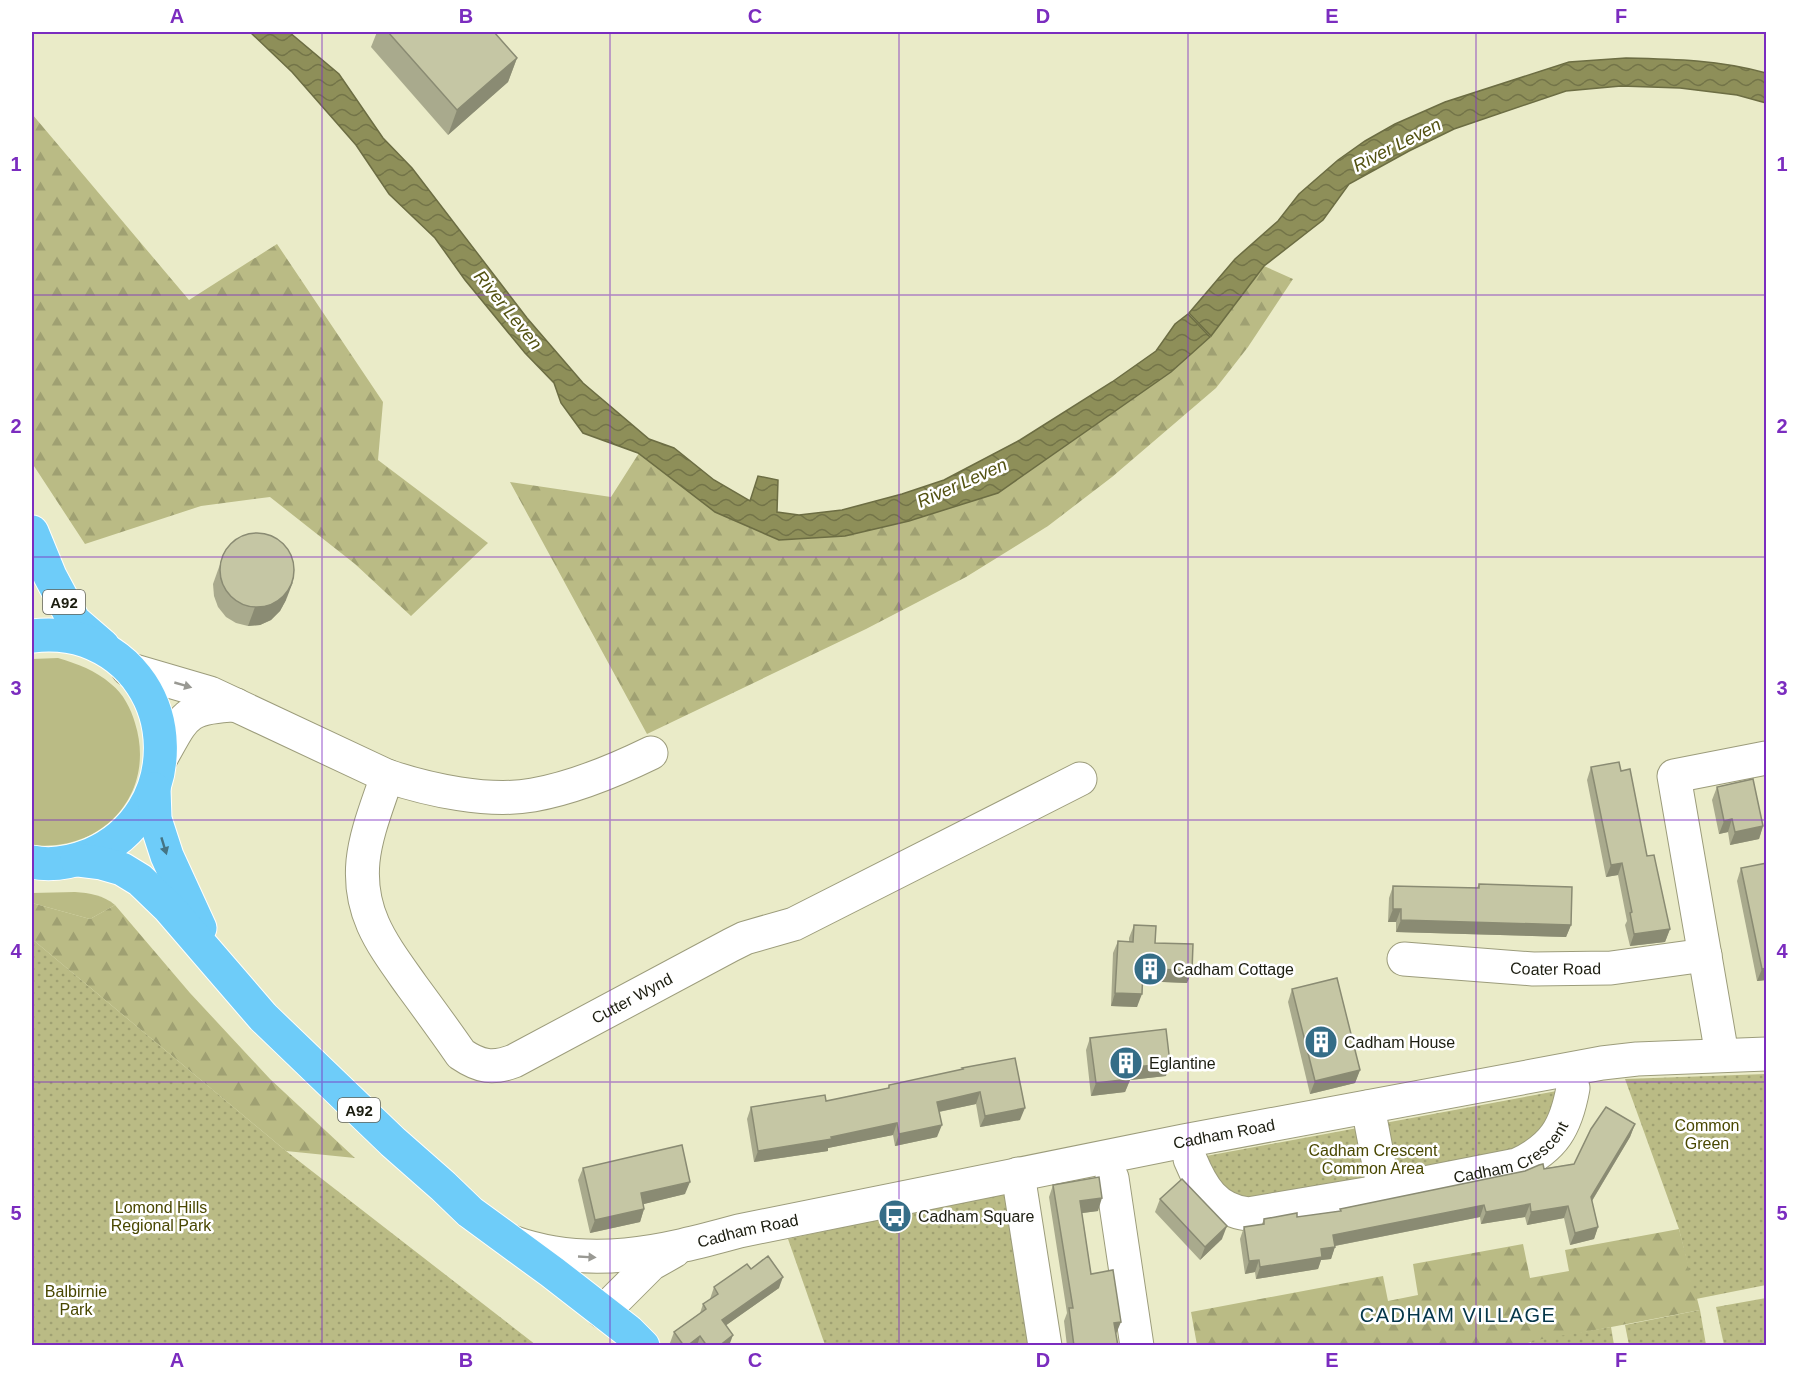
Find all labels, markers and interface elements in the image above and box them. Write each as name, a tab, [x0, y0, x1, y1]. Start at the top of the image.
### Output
text: A	[170, 5, 184, 27]
text: B	[459, 5, 473, 27]
text: C	[748, 5, 762, 27]
text: D	[1036, 5, 1050, 27]
text: E	[1325, 5, 1339, 27]
text: F	[1615, 5, 1627, 27]
water label: River Leven	[1350, 114, 1444, 176]
text: 1	[10, 153, 22, 175]
text: 1	[1776, 153, 1788, 175]
water label: River Leven	[470, 266, 546, 354]
text: 2	[10, 415, 22, 437]
text: 2	[1776, 415, 1788, 437]
water label: River Leven	[914, 454, 1010, 512]
road number: A92	[43, 590, 85, 614]
text: 3	[10, 677, 22, 699]
text: 3	[1776, 677, 1788, 699]
one-way arrow	[174, 681, 192, 690]
one-way arrow	[160, 837, 169, 855]
text: 4	[10, 940, 22, 962]
text: 4	[1776, 940, 1788, 962]
building icon: Cadham Cottage	[1132, 951, 1168, 987]
street label: Coater Road	[1510, 959, 1601, 978]
place label: Cadham Cottage	[1173, 961, 1294, 978]
street label: Cutter Wynd	[589, 970, 675, 1026]
building icon: Cadham House	[1303, 1024, 1339, 1060]
place label: Cadham House	[1344, 1034, 1455, 1051]
building icon: Eglantine	[1108, 1045, 1144, 1081]
place label: Eglantine	[1149, 1055, 1216, 1072]
road number: A92	[338, 1098, 380, 1122]
street label: Cadham Road	[1172, 1116, 1276, 1151]
park label: Common Green	[1675, 1117, 1739, 1152]
street label: Cadham Crescent	[1452, 1118, 1571, 1186]
park label: Cadham Crescent Common Area	[1309, 1142, 1438, 1177]
bus stop icon: Cadham Square	[877, 1198, 913, 1234]
park label: Lomond Hills Regional Park	[111, 1199, 212, 1234]
text: 5	[10, 1202, 22, 1224]
text: 5	[1776, 1202, 1788, 1224]
place label: Cadham Square	[918, 1208, 1035, 1225]
street label: Cadham Road	[695, 1211, 800, 1250]
one-way arrow	[578, 1253, 597, 1262]
park label: Balbirnie Park	[45, 1283, 107, 1318]
district label: CADHAM VILLAGE	[1360, 1304, 1556, 1326]
text: A	[170, 1349, 184, 1371]
text: B	[459, 1349, 473, 1371]
text: C	[748, 1349, 762, 1371]
text: D	[1036, 1349, 1050, 1371]
text: E	[1325, 1349, 1339, 1371]
text: F	[1615, 1349, 1627, 1371]

